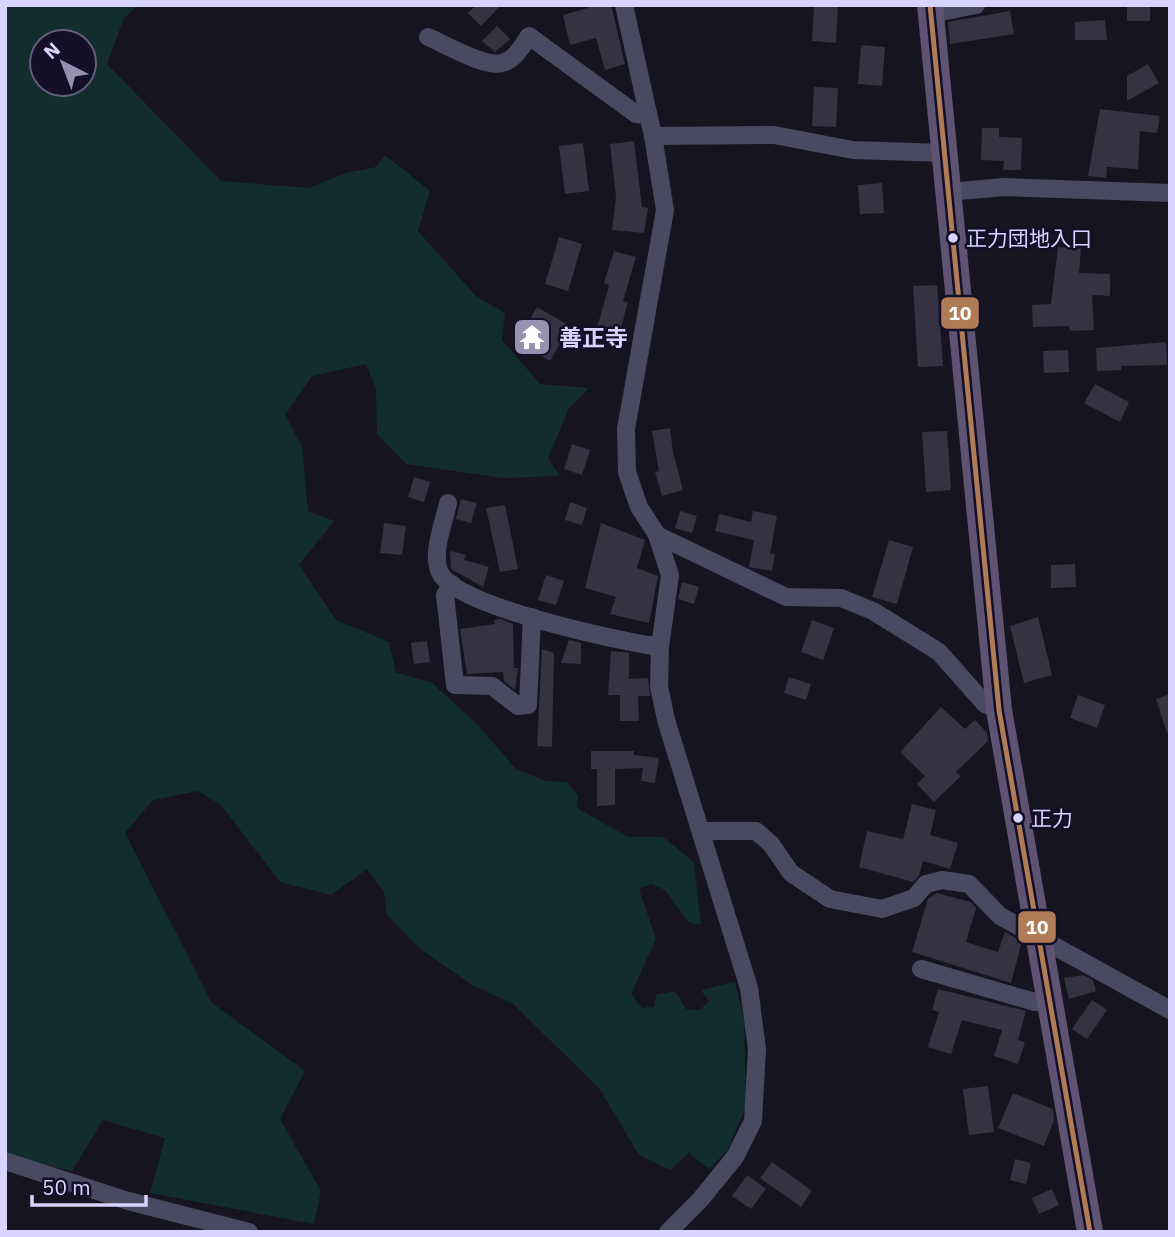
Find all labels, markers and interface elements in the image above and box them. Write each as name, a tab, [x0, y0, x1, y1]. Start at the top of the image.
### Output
north arrow	[28, 28, 98, 98]
text: N	[38, 37, 65, 64]
place label: 正力団地入口	[966, 224, 1092, 252]
marker: 正力団地入口	[946, 231, 960, 245]
line badge: 10	[940, 296, 980, 330]
text: 10	[949, 301, 971, 325]
temple icon: 善正寺	[511, 316, 553, 358]
place label: 善正寺	[559, 322, 628, 352]
place label: 正力	[1031, 804, 1073, 832]
marker: 正力	[1011, 811, 1025, 825]
line badge: 10	[1017, 910, 1057, 944]
text: 10	[1026, 915, 1048, 939]
scale bar	[32, 1164, 145, 1208]
text: 50 m	[42, 1173, 91, 1201]

